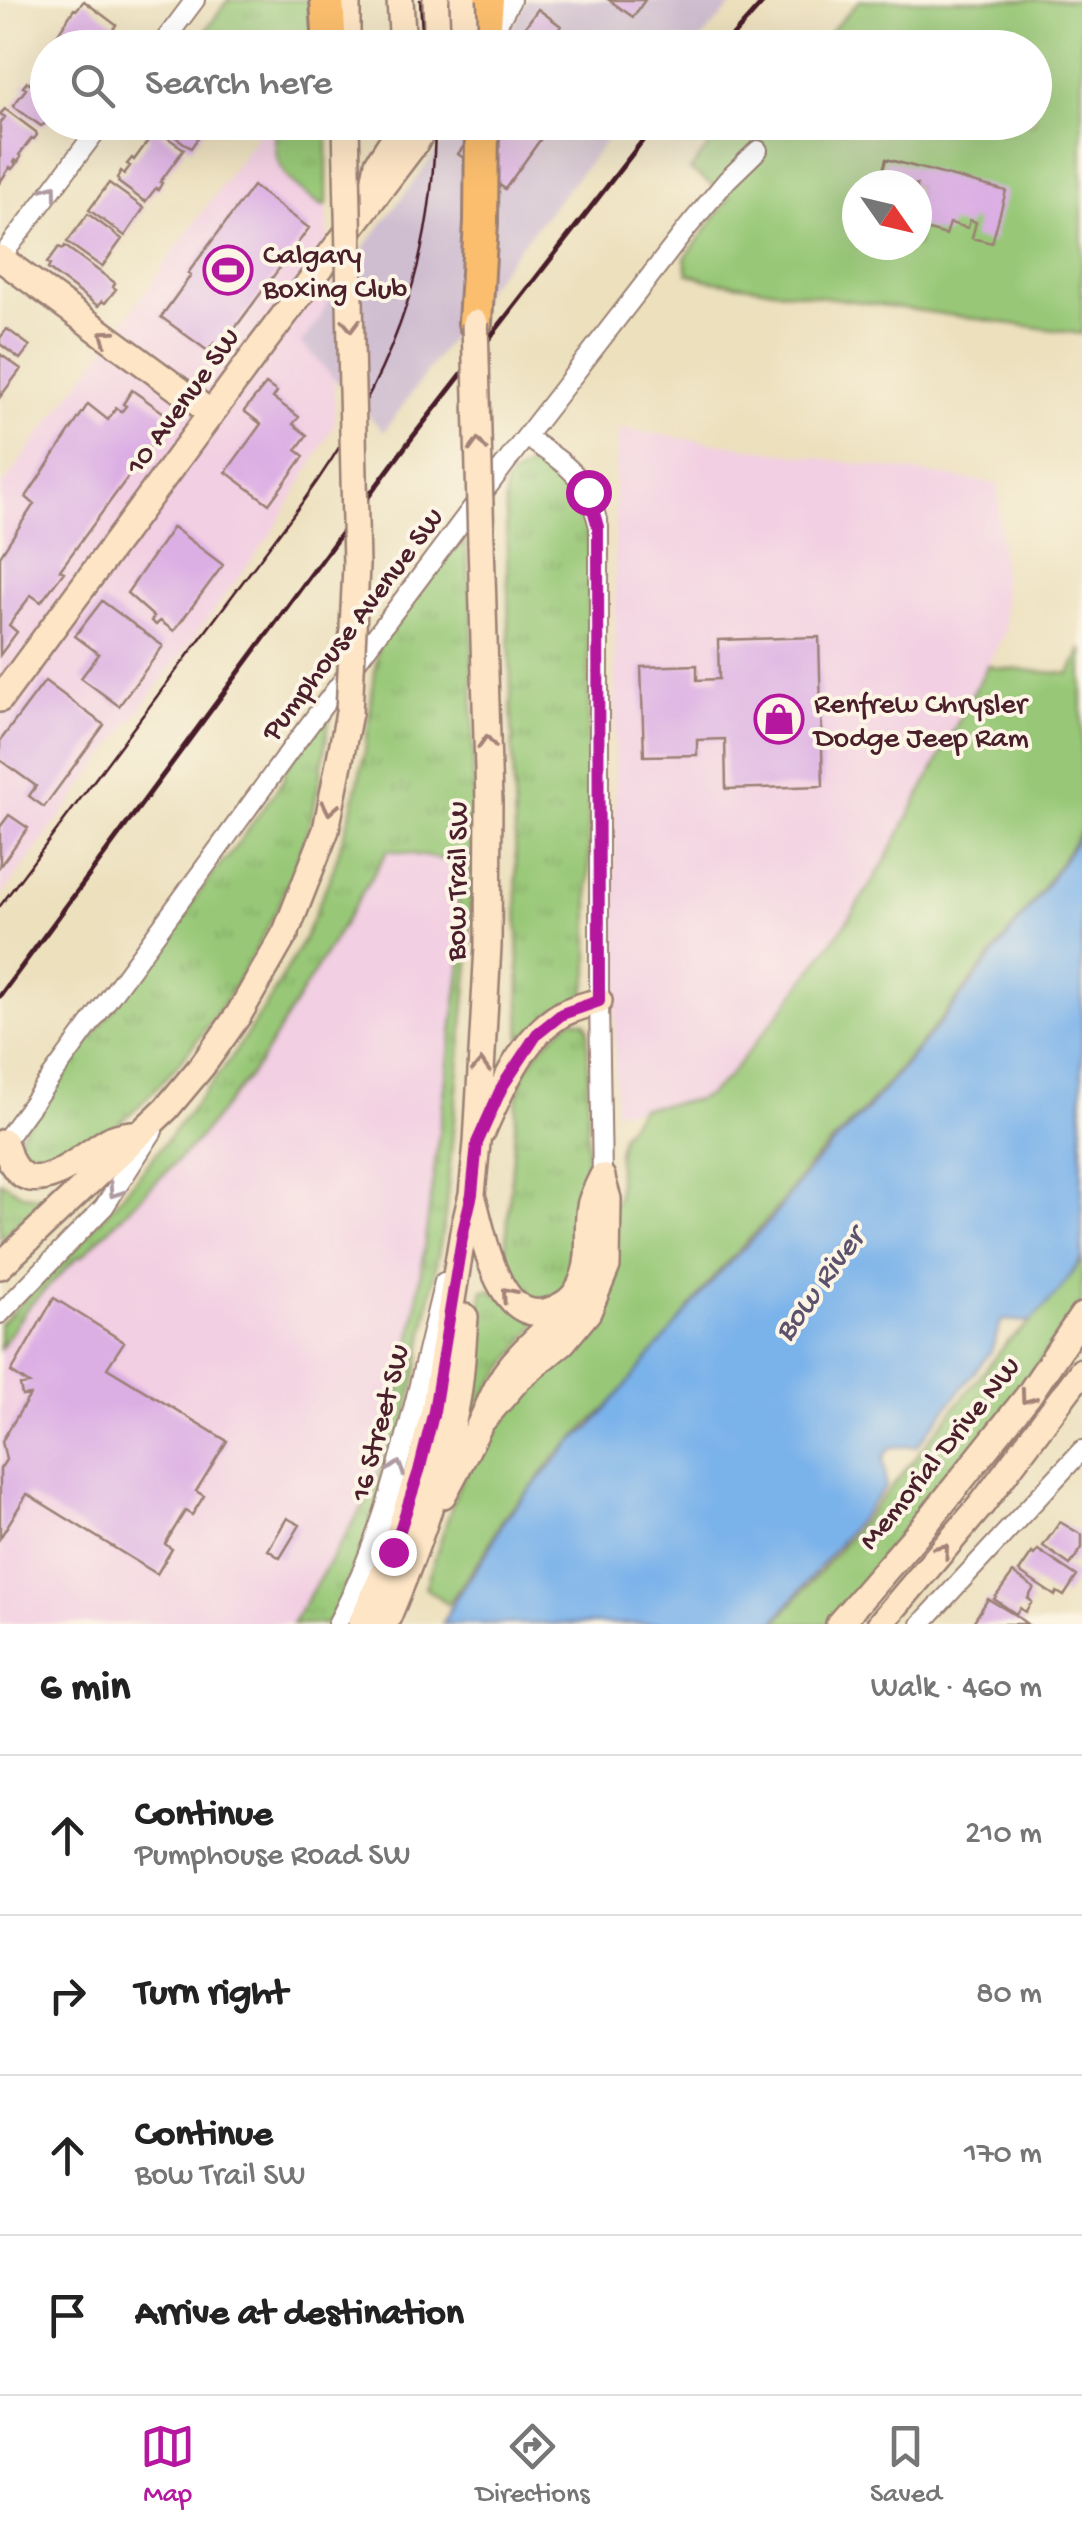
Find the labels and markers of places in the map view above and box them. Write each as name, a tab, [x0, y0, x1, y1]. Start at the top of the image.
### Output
place label: Calgary Boxing Club	[262, 240, 408, 309]
sports icon: Calgary Boxing Club	[202, 244, 254, 296]
place label: Renfrew Chrysler Dodge Jeep Ram	[812, 689, 1029, 758]
shop icon: Renfrew Chrysler Dodge Jeep Ram	[753, 693, 805, 745]

